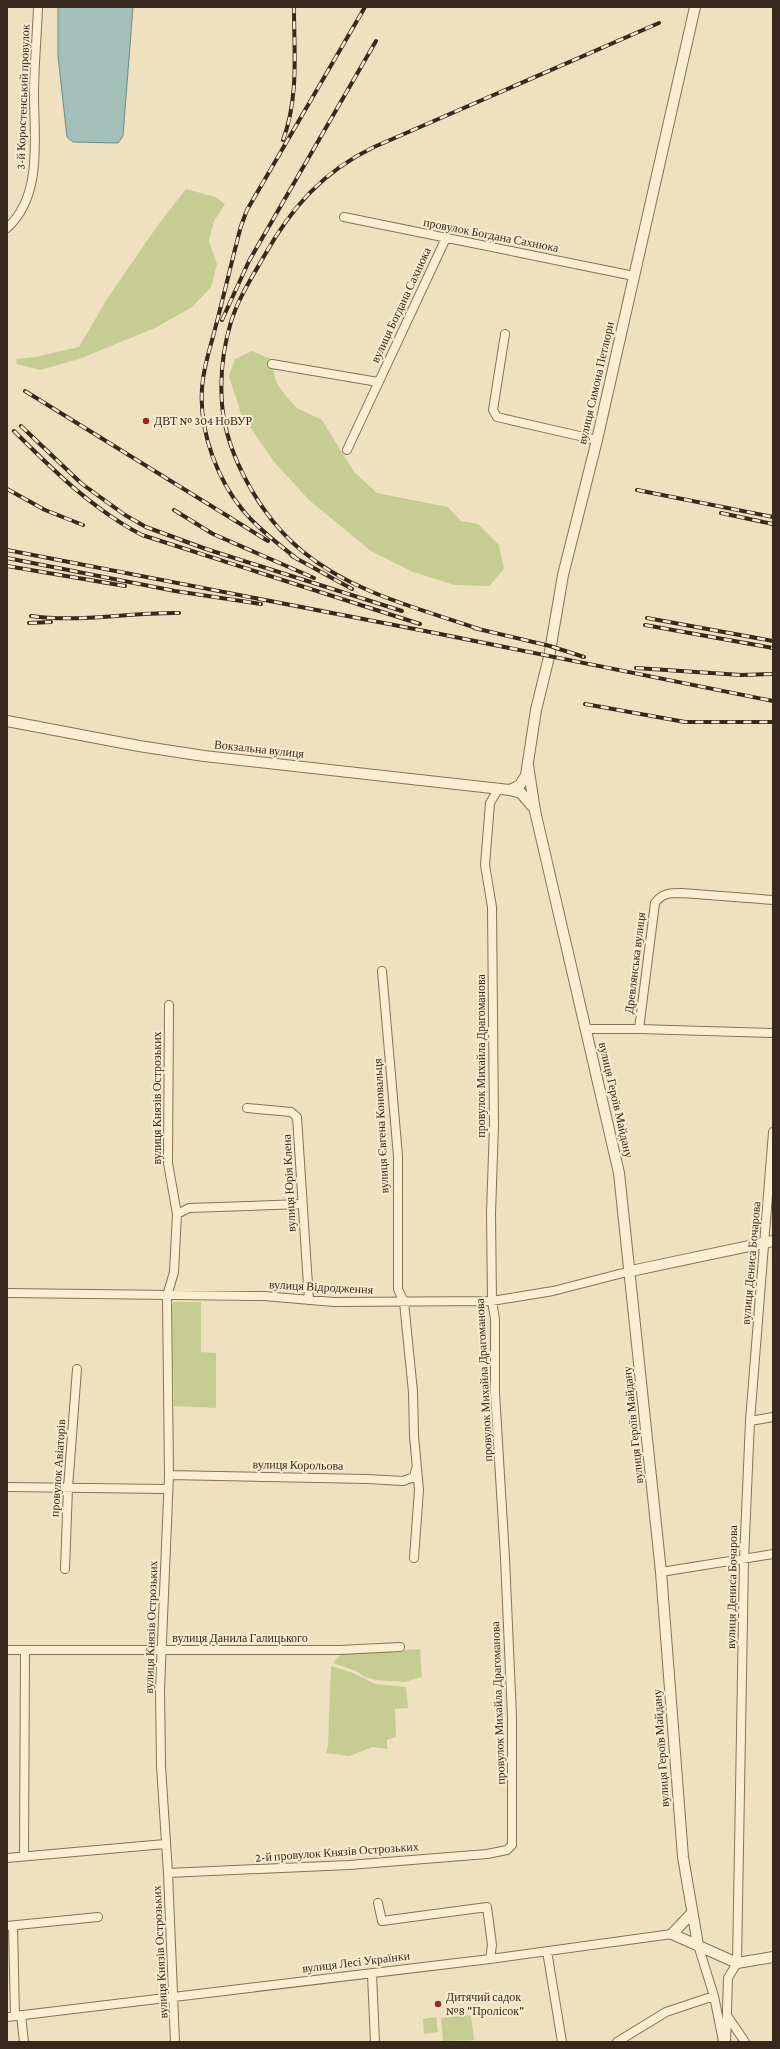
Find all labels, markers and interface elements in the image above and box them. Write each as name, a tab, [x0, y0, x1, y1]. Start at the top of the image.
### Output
street label: 3-й Коростенський провулок	[13, 24, 33, 170]
street label: провулок Богдана Сахнюка	[422, 215, 561, 255]
street label: вулиця Богдана Сахнюка	[368, 244, 434, 365]
street label: вулиця Симона Петлюри	[575, 320, 617, 446]
place label: ДВТ № 304 НоВУР	[154, 414, 253, 428]
marker: ДВТ № 304 НоВУР	[141, 416, 151, 426]
street label: Вокзальна вулиця	[213, 737, 305, 761]
street label: Древлянська вулиця	[622, 911, 648, 1015]
street label: провулок Михайла Драгоманова	[474, 974, 488, 1138]
street label: вулиця Князів Острозьких	[150, 1031, 164, 1165]
street label: вулиця Героїв Майдану	[596, 1041, 636, 1159]
street label: вулиця Євгена Коновальця	[370, 1058, 392, 1194]
street label: вулиця Юрія Клена	[279, 1133, 299, 1232]
street label: вулиця Дениса Бочарова	[739, 1200, 763, 1325]
street label: вулиця Відродження	[269, 1277, 374, 1297]
street label: провулок Михайла Драгоманова	[473, 1297, 495, 1462]
street label: вулиця Героїв Майдану	[620, 1365, 646, 1485]
street label: провулок Авіаторів	[48, 1418, 68, 1517]
street label: вулиця Корольова	[252, 1457, 344, 1473]
street label: вулиця Дениса Бочарова	[724, 1524, 740, 1649]
street label: вулиця Князів Острозьких	[142, 1560, 160, 1694]
street label: провулок Михайла Драгоманова	[488, 1620, 508, 1785]
street label: вулиця Данила Галицького	[172, 1631, 308, 1645]
street label: вулиця Героїв Майдану	[650, 1689, 672, 1807]
street label: 2-й провулок Князів Острозьких	[255, 1839, 419, 1865]
street label: вулиця Князів Острозьких	[150, 1885, 170, 2019]
street label: вулиця Лесі Українки	[301, 1948, 411, 1976]
place label: Дитячий садок №8 "Пролісок"	[446, 1990, 524, 2018]
marker: Дитячий садок №8 "Пролісок"	[433, 1999, 443, 2009]

